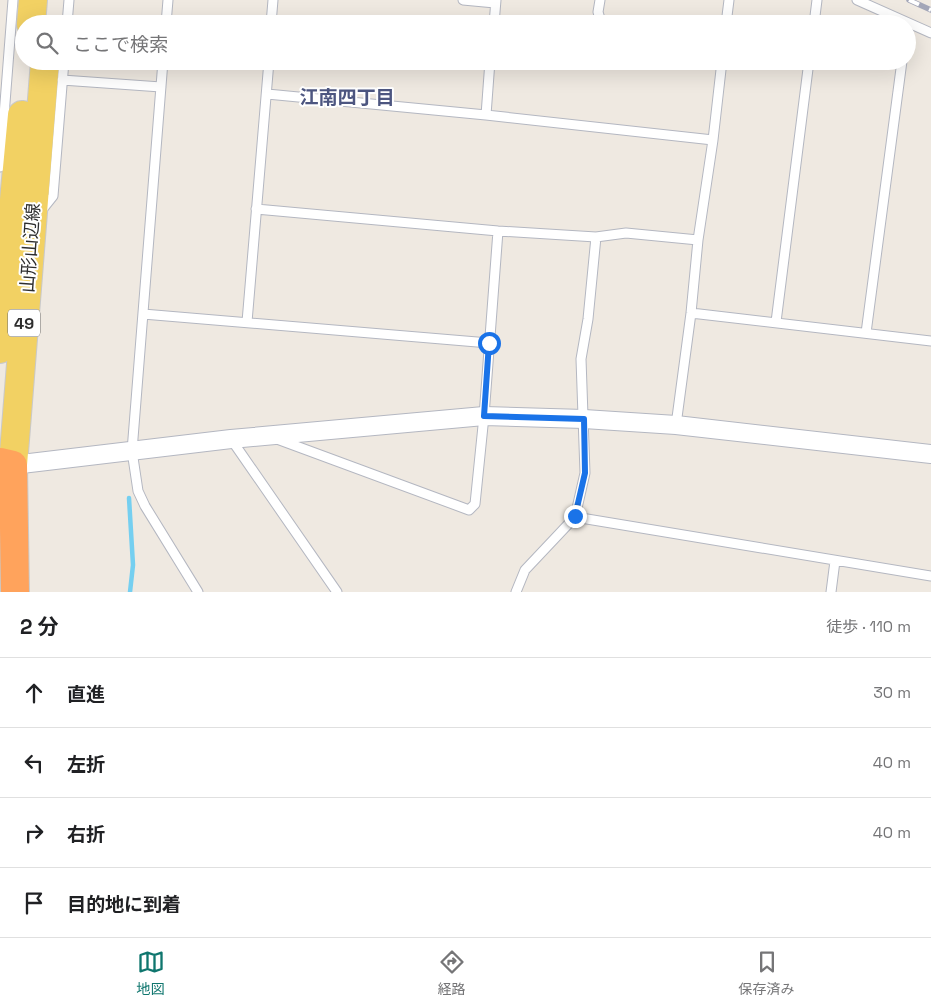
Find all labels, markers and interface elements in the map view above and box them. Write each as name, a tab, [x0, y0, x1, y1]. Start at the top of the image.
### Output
search box	[15, 15, 916, 70]
icon: search	[33, 29, 61, 57]
text: ここで検索	[73, 32, 168, 57]
district label: 江南四丁目	[299, 85, 395, 110]
street label: 山形山辺線	[15, 202, 45, 294]
road number: 49	[8, 309, 40, 336]
route start	[478, 332, 501, 355]
route end	[564, 505, 587, 528]
text: 2 分	[20, 613, 59, 640]
text: 徒歩 · 110 m	[826, 616, 911, 637]
icon: ahead	[20, 679, 48, 707]
text: 直進	[67, 682, 105, 707]
text: 30 m	[873, 682, 911, 703]
icon: left	[20, 749, 48, 777]
text: 左折	[67, 752, 105, 777]
text: 40 m	[873, 752, 911, 773]
icon: right	[20, 819, 48, 847]
text: 右折	[67, 822, 105, 847]
text: 40 m	[873, 822, 911, 843]
icon: arrive	[20, 889, 48, 917]
text: 目的地に到着	[67, 892, 181, 917]
tab: 地図	[137, 948, 165, 998]
tab: 経路	[438, 948, 466, 998]
tab: 保存済み	[739, 948, 795, 998]

